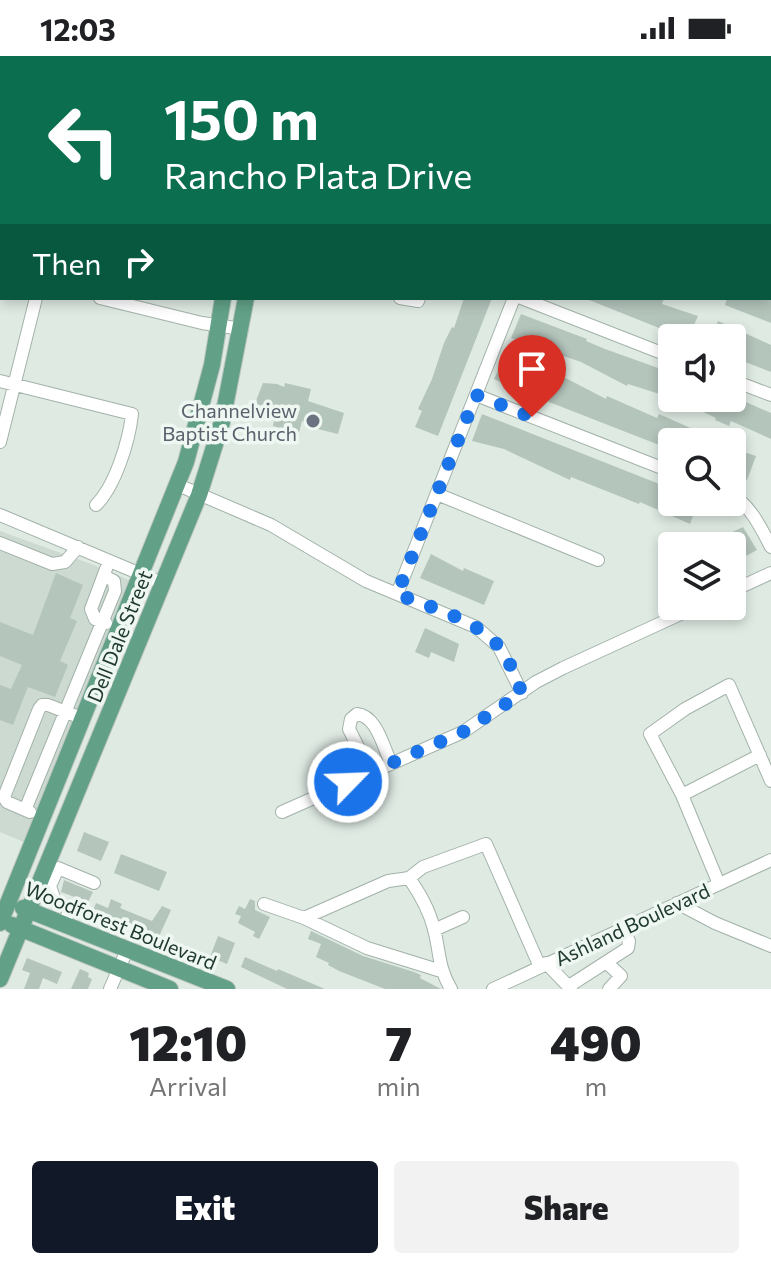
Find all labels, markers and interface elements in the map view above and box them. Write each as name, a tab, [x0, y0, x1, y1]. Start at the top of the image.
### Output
text: 12:03	[40, 10, 116, 47]
text: 150 m	[164, 83, 319, 152]
icon: left	[32, 88, 136, 192]
text: Rancho Plata Drive	[164, 152, 472, 196]
icon: right	[117, 240, 161, 284]
text: Then	[32, 244, 101, 281]
map controls	[658, 324, 746, 620]
button: sound	[658, 324, 746, 412]
pin	[498, 335, 566, 417]
icon: arrive	[510, 347, 554, 391]
place label: Channelview Baptist Church	[162, 398, 297, 445]
marker: Channelview Baptist Church	[304, 412, 322, 430]
button: search	[658, 428, 746, 516]
button: layers	[658, 532, 746, 620]
street label: Dell Dale Street	[82, 566, 156, 706]
position arrow	[306, 740, 390, 824]
street label: Woodforest Boulevard	[22, 876, 220, 974]
street label: Ashland Boulevard	[551, 878, 713, 970]
text: 12:10	[129, 1012, 247, 1071]
text: 7	[385, 1012, 412, 1071]
text: 490	[550, 1012, 642, 1071]
text: Arrival	[149, 1070, 228, 1101]
text: min	[376, 1070, 421, 1101]
text: m	[585, 1070, 607, 1101]
button: Exit	[32, 1161, 378, 1253]
button: Share	[394, 1161, 739, 1253]

